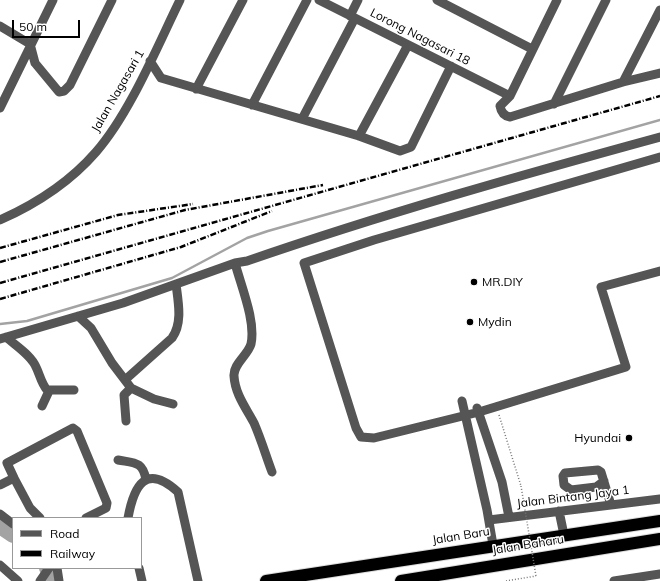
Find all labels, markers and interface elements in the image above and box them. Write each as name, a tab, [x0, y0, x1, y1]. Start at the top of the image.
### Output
street label: Lorong Nagasari 18	[368, 6, 472, 68]
scale bar	[14, 12, 82, 38]
text: 50 m	[19, 19, 47, 34]
street label: Jalan Nagasari 1	[89, 47, 147, 135]
place label: MR.DIY	[482, 275, 523, 289]
marker: MR.DIY	[469, 277, 479, 287]
place label: Mydin	[478, 315, 512, 329]
marker: Mydin	[465, 317, 475, 327]
place label: Hyundai	[574, 431, 621, 445]
marker: Hyundai	[624, 433, 634, 443]
street label: Jalan Bintang Jaya 1	[516, 483, 630, 511]
legend	[12, 517, 142, 569]
street label: Jalan Baru	[431, 524, 491, 548]
text: Road	[50, 526, 79, 541]
street label: Jalan Baharu	[491, 532, 565, 558]
text: Railway	[50, 546, 95, 561]

